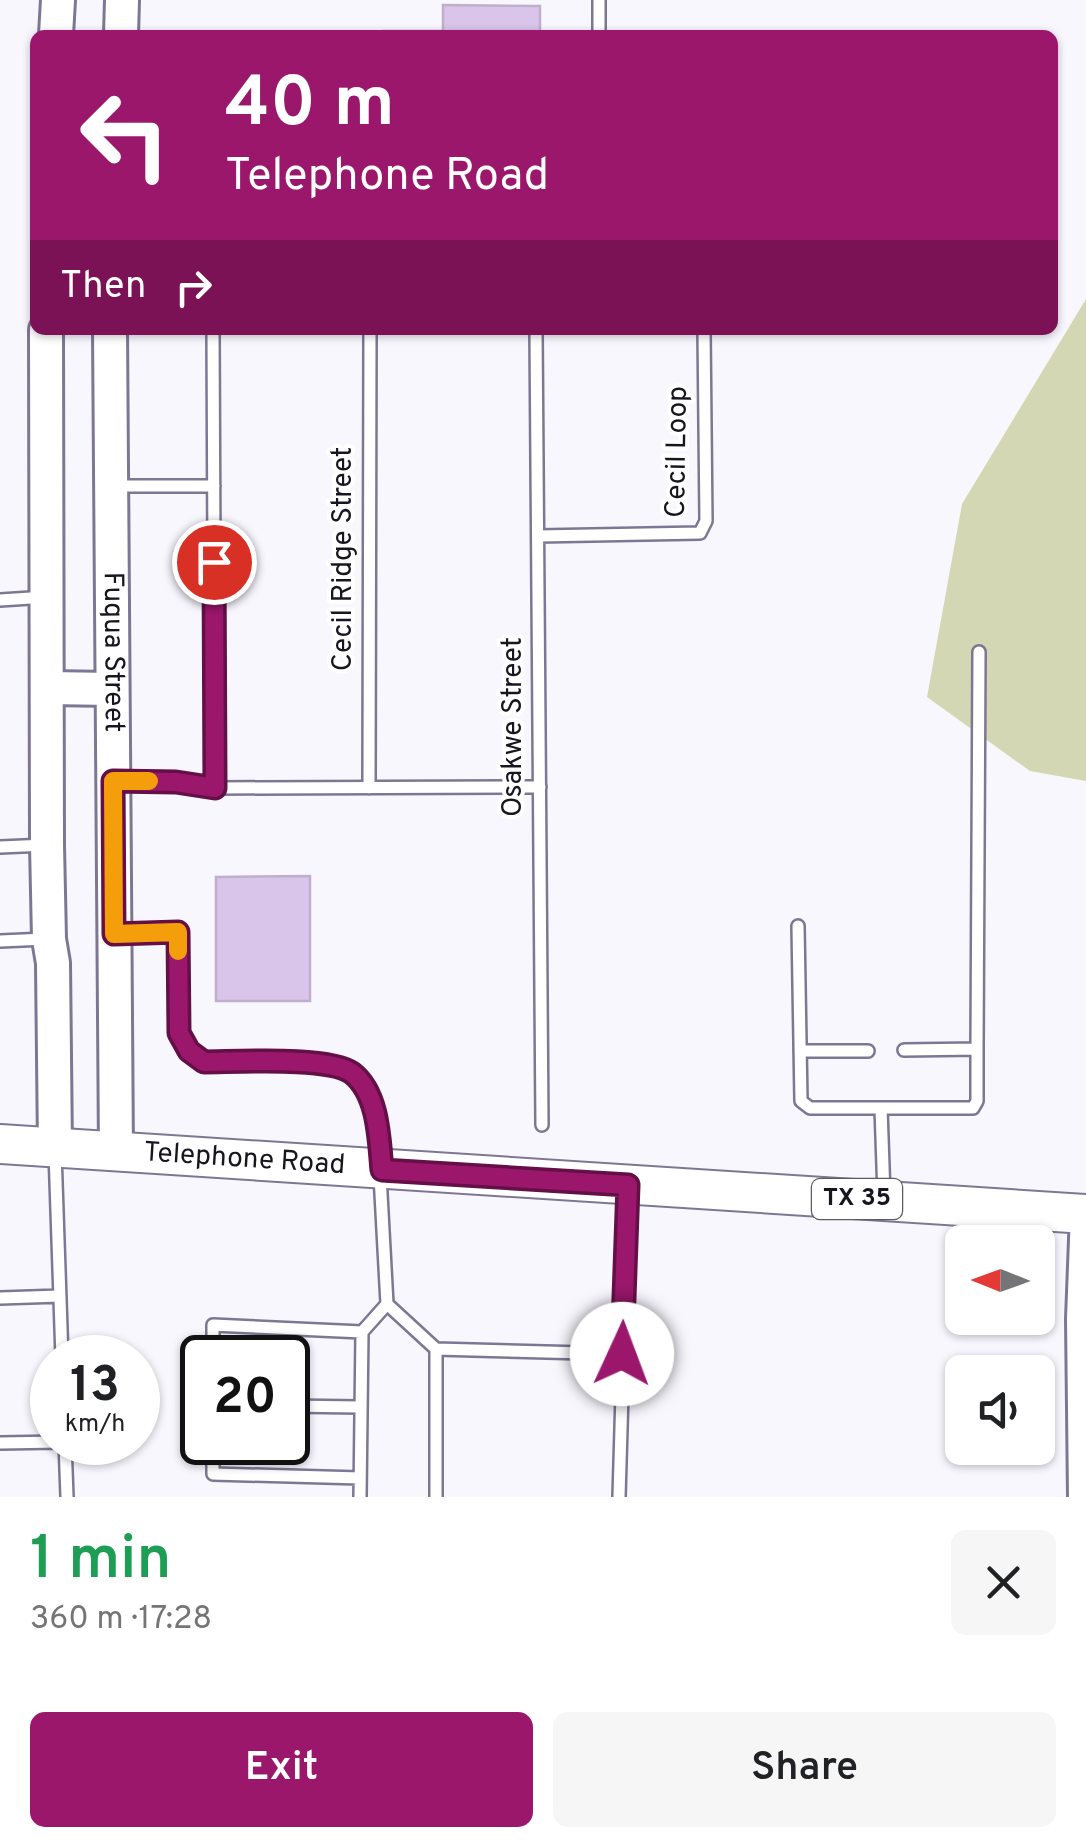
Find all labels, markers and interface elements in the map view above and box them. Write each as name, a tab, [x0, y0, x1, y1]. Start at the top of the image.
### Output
text: 40 m	[225, 62, 395, 151]
icon: left	[60, 70, 190, 200]
text: Telephone Road	[225, 149, 549, 206]
icon: right	[166, 260, 221, 315]
text: Then	[60, 263, 146, 312]
street label: Cecil Loop	[659, 386, 697, 518]
street label: Cecil Ridge Street	[326, 447, 362, 671]
pin	[172, 520, 257, 605]
icon: arrive	[187, 535, 242, 590]
street label: Fuqua Street	[94, 572, 131, 732]
street label: Osakwe Street	[496, 637, 532, 817]
street label: Telephone Road	[143, 1135, 346, 1184]
road number: TX 35	[812, 1179, 902, 1219]
north arrow	[945, 1225, 1055, 1335]
map controls	[945, 1225, 1055, 1465]
position arrow	[570, 1302, 674, 1406]
speed limit sign: 20	[180, 1335, 310, 1465]
button: sound	[945, 1355, 1055, 1465]
text: 13	[70, 1356, 120, 1419]
text: km/h	[65, 1409, 125, 1441]
text: 1 min	[30, 1524, 171, 1600]
button: close	[951, 1530, 1056, 1635]
text: 360 m · 17:28	[30, 1600, 212, 1640]
button: Exit	[30, 1712, 533, 1827]
button: Share	[553, 1712, 1056, 1827]

